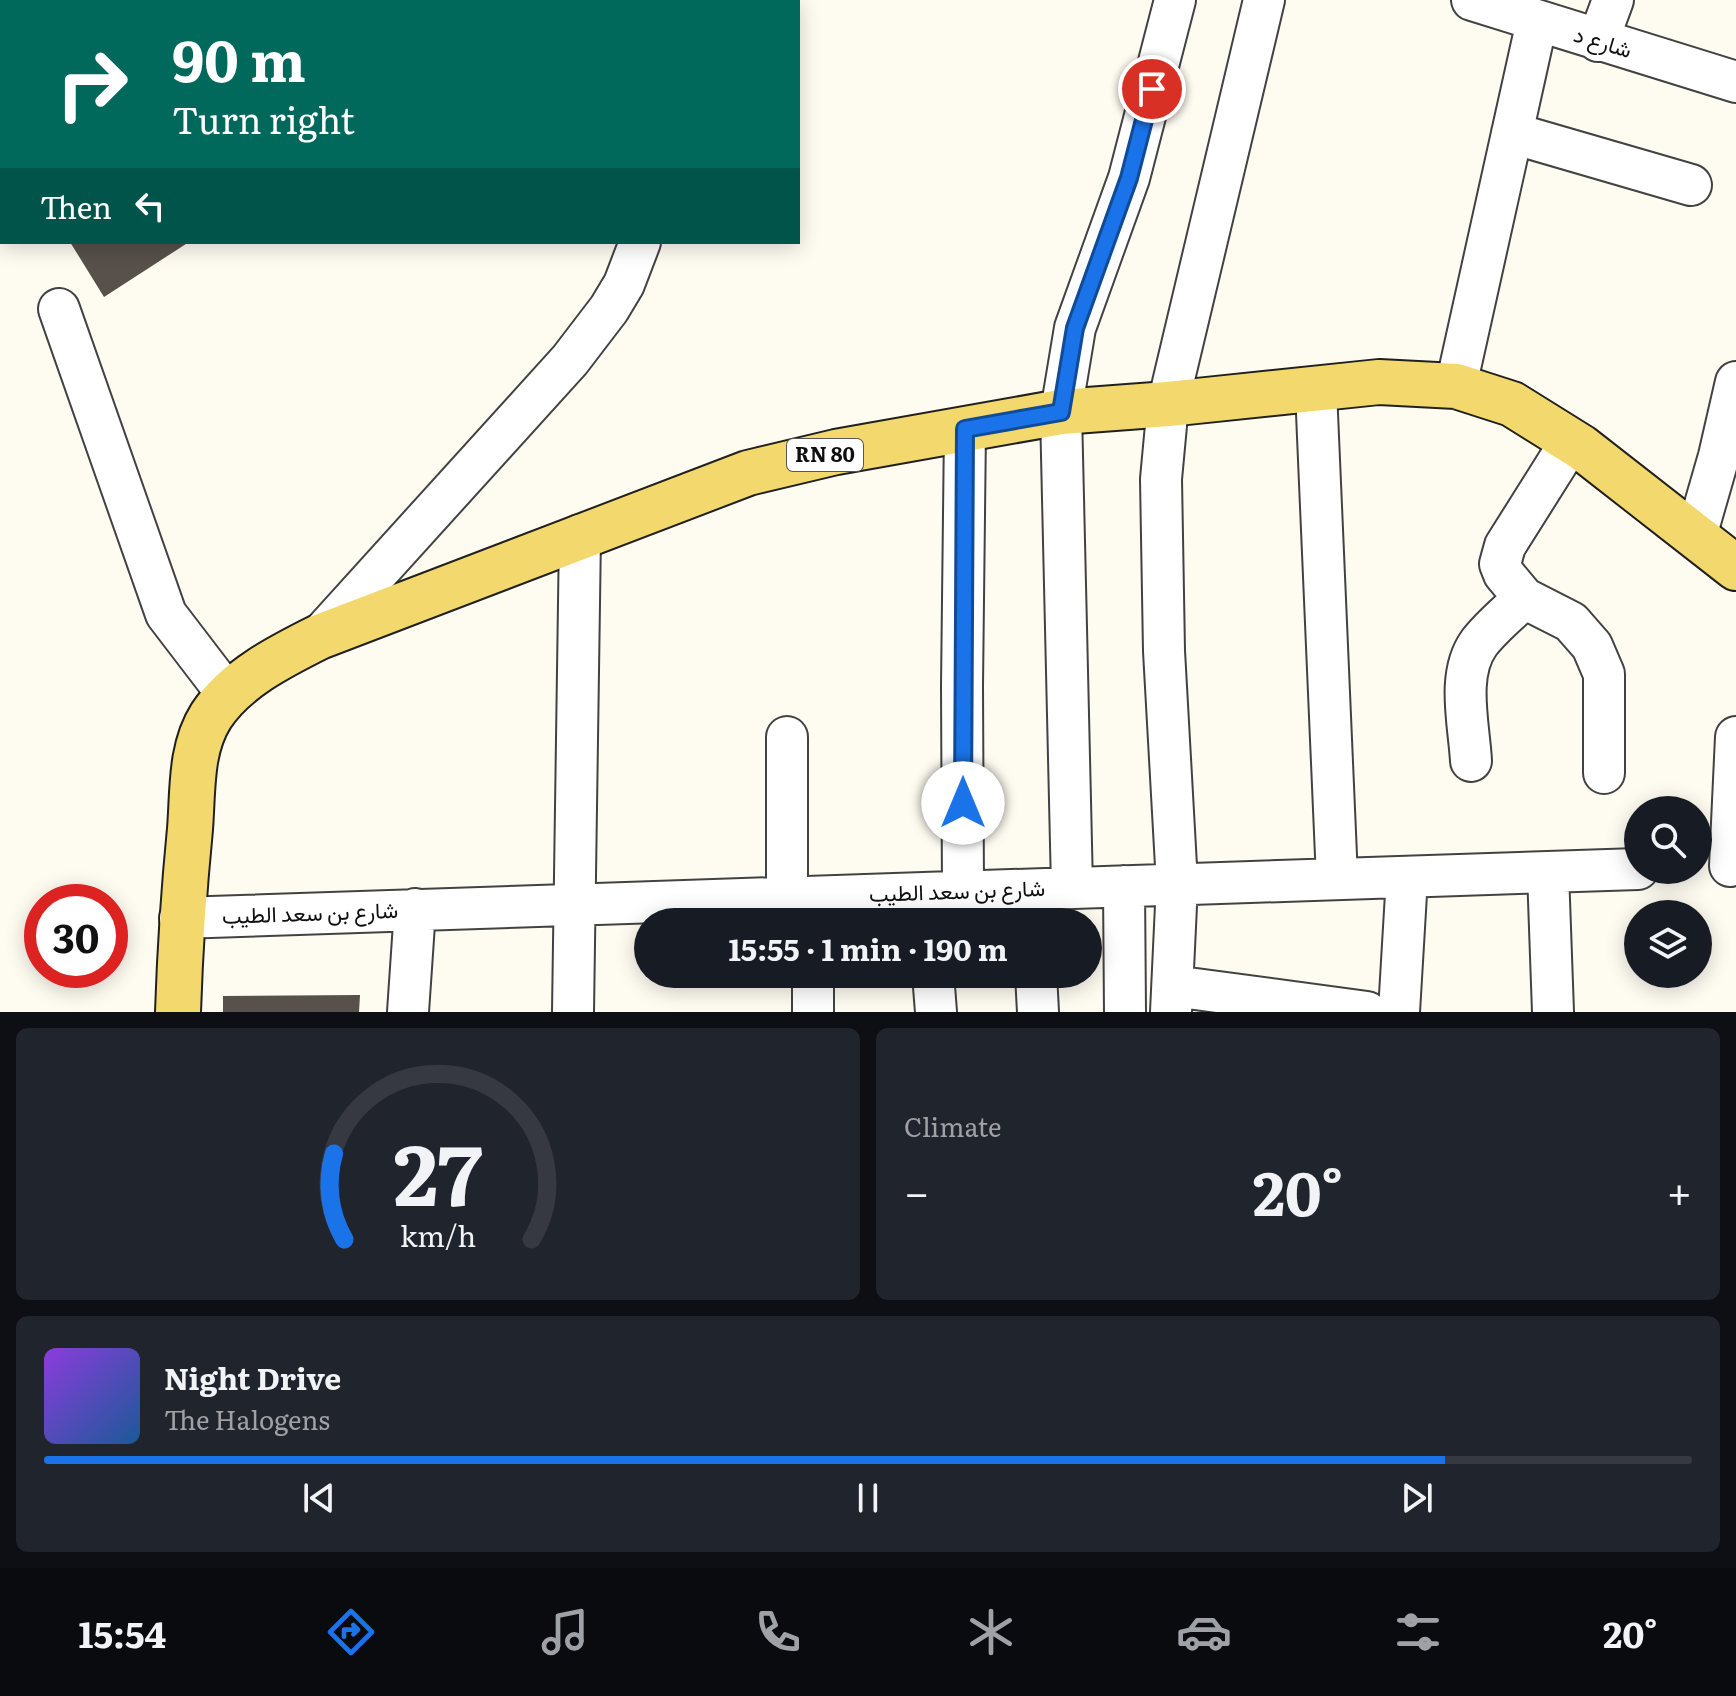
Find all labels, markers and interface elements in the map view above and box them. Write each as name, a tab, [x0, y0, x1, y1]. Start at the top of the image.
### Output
text: 90 m	[172, 16, 306, 99]
street label: شارع د	[1570, 16, 1637, 65]
icon: right	[40, 32, 144, 136]
pin	[1118, 55, 1186, 123]
icon: arrive	[1130, 67, 1174, 111]
text: Turn right	[172, 92, 355, 145]
text: Then	[40, 184, 112, 228]
icon: left	[128, 184, 172, 228]
road number: RN 80	[787, 439, 863, 471]
position arrow	[921, 761, 1005, 845]
map controls	[1624, 796, 1712, 988]
button: search	[1624, 796, 1712, 884]
street label: شارع بن سعد الطيب	[868, 870, 1046, 909]
speed limit sign: 30	[24, 884, 128, 988]
street label: شارع بن سعد الطيب	[221, 892, 399, 931]
button: layers	[1624, 900, 1712, 988]
text: 15:55 · 1 min · 190 m	[728, 926, 1008, 970]
text: Climate	[904, 1106, 1002, 1145]
text: 27	[394, 1108, 482, 1232]
text: 20°	[1253, 1145, 1343, 1234]
text: −	[904, 1157, 930, 1223]
text: +	[1666, 1157, 1692, 1223]
text: km/h	[400, 1213, 476, 1256]
text: Night Drive	[164, 1355, 341, 1399]
text: The Halogens	[164, 1399, 330, 1438]
icon: previous	[297, 1476, 341, 1520]
icon: pause	[846, 1476, 890, 1520]
icon: next	[1395, 1476, 1439, 1520]
icon: directions	[323, 1604, 379, 1660]
icon: music	[537, 1604, 593, 1660]
icon: phone	[750, 1604, 806, 1660]
icon: climate	[963, 1604, 1019, 1660]
icon: car	[1176, 1604, 1232, 1660]
icon: filters	[1390, 1604, 1446, 1660]
text: 15:54	[79, 1606, 166, 1659]
text: 20°	[1603, 1606, 1657, 1659]

